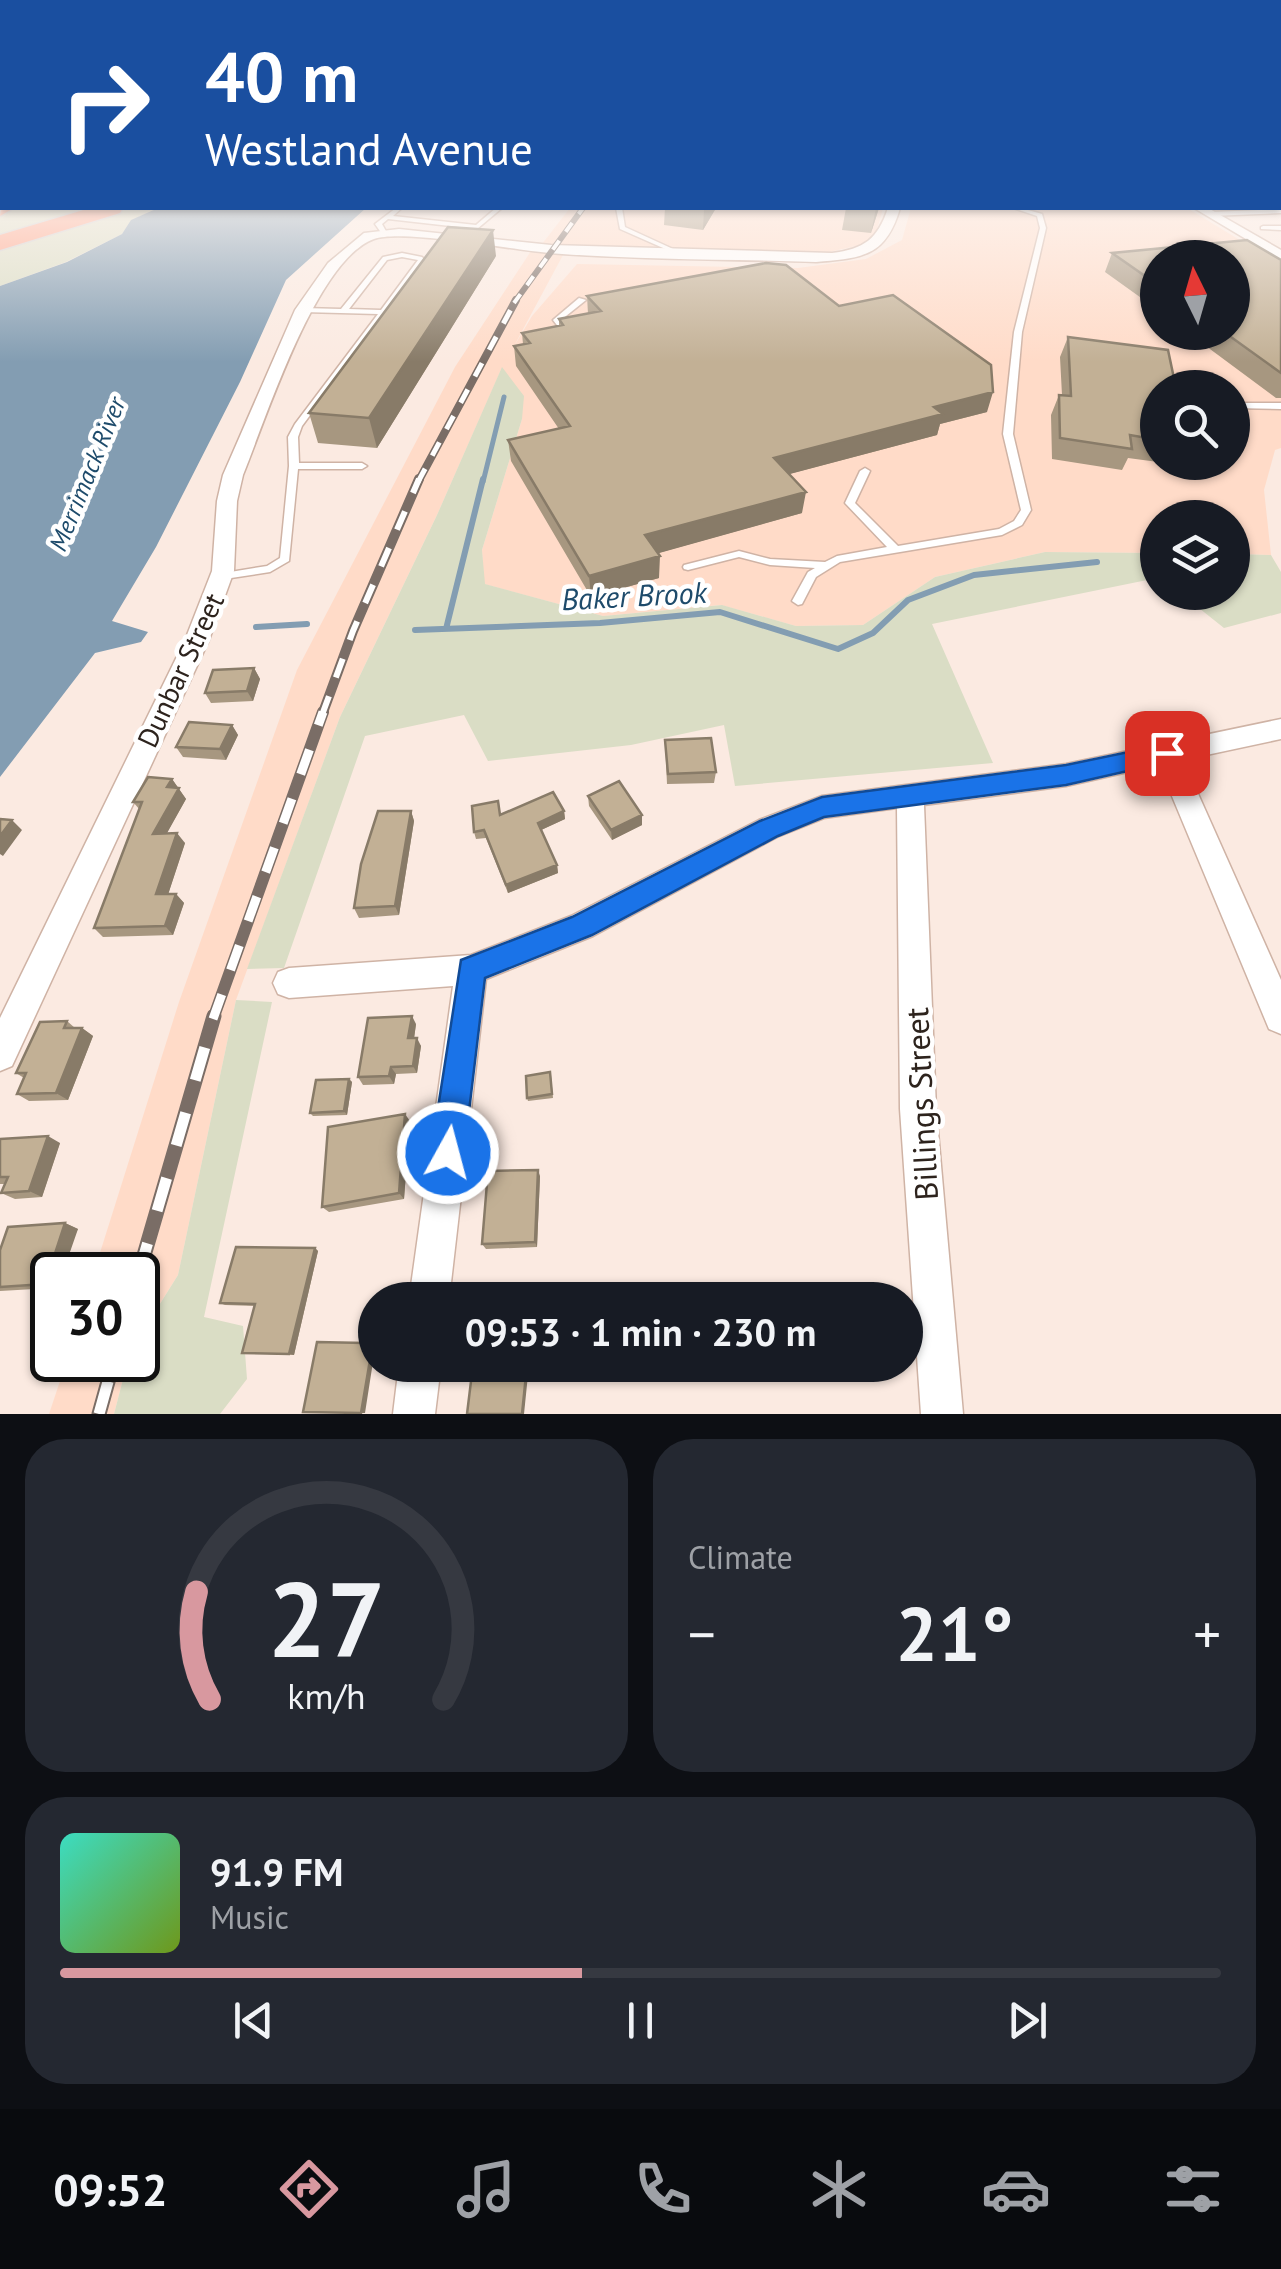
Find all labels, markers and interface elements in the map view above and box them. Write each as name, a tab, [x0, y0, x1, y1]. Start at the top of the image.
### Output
text: 40 m	[205, 31, 358, 121]
icon: right	[40, 40, 170, 170]
text: Westland Avenue	[205, 119, 533, 177]
north arrow	[1140, 240, 1250, 350]
map controls	[1140, 240, 1250, 610]
button: search	[1140, 370, 1250, 480]
water label: Merrimack River	[42, 391, 133, 556]
button: layers	[1140, 500, 1250, 610]
water label: Baker Brook	[560, 572, 709, 618]
street label: Dunbar Street	[128, 586, 232, 753]
pin	[1125, 711, 1210, 796]
icon: arrive	[1140, 726, 1195, 781]
street label: Billings Street	[895, 1006, 947, 1201]
position arrow	[396, 1101, 500, 1205]
speed limit sign: 30	[30, 1252, 160, 1382]
text: 09:53 · 1 min · 230 m	[465, 1307, 816, 1356]
text: Climate	[688, 1536, 793, 1578]
text: 27	[268, 1551, 385, 1686]
text: 21°	[896, 1585, 1013, 1682]
text: −	[688, 1598, 716, 1669]
text: +	[1193, 1598, 1221, 1669]
text: km/h	[287, 1673, 366, 1719]
text: 91.9 FM	[210, 1847, 343, 1896]
text: Music	[210, 1896, 289, 1938]
icon: previous	[226, 1993, 281, 2048]
icon: pause	[613, 1993, 668, 2048]
icon: next	[1000, 1993, 1055, 2048]
icon: directions	[274, 2154, 344, 2224]
icon: music	[451, 2154, 521, 2224]
icon: phone	[628, 2154, 698, 2224]
icon: climate	[804, 2154, 874, 2224]
icon: car	[981, 2154, 1051, 2224]
icon: filters	[1158, 2154, 1228, 2224]
text: 09:52	[53, 2160, 168, 2218]

